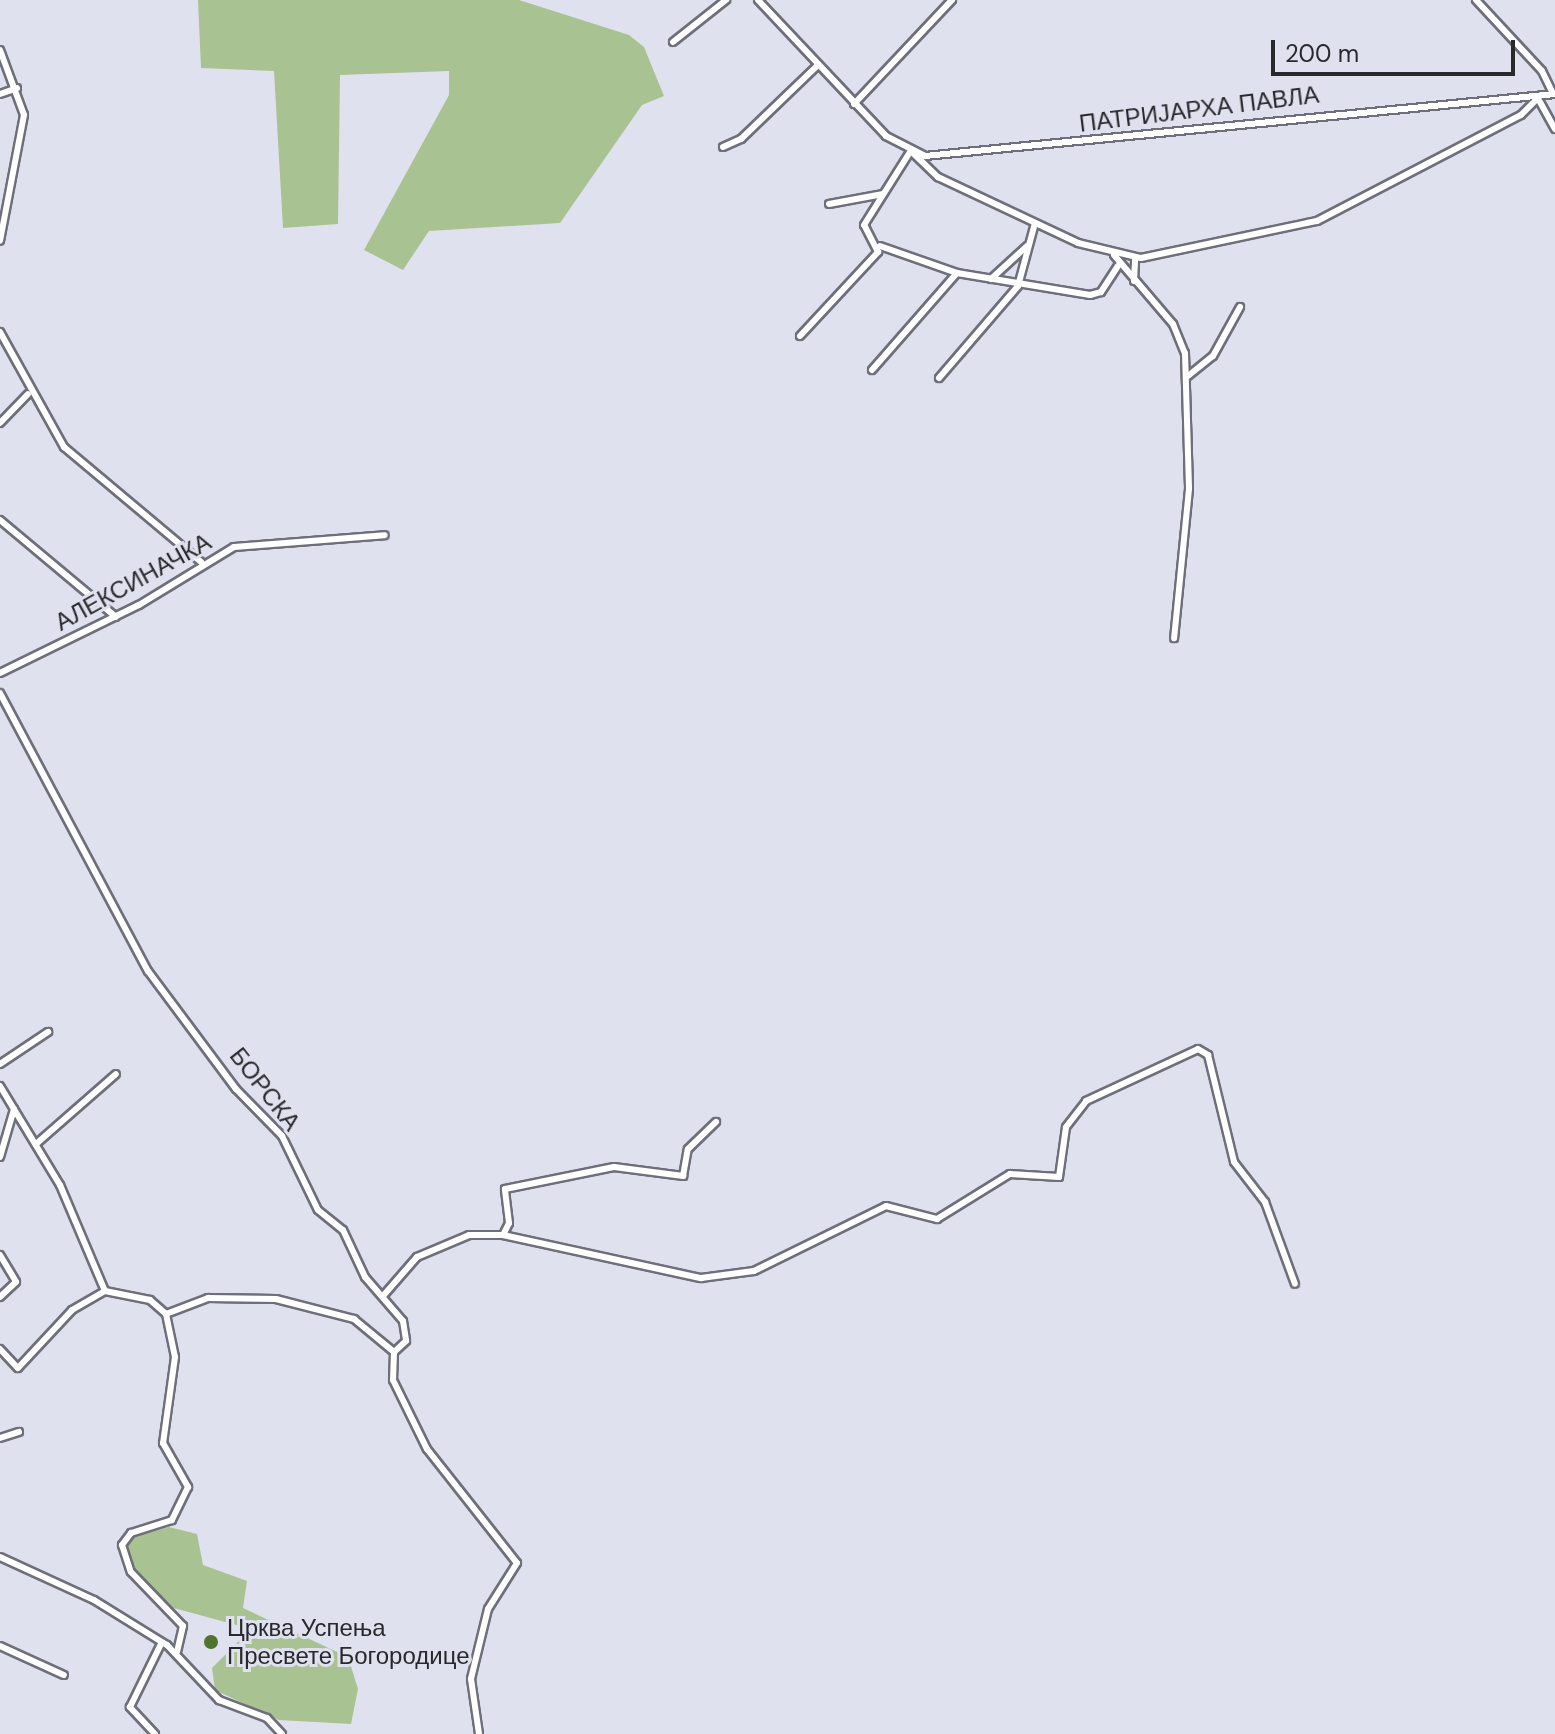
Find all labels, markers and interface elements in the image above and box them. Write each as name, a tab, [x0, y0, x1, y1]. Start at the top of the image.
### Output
scale bar	[1275, 24, 1519, 74]
text: 200 m	[1285, 38, 1359, 69]
street label: ПАТРИЈАРХА ПАВЛА	[1077, 80, 1321, 138]
street label: АЛЕКСИНАЧКА	[50, 527, 216, 637]
street label: БОРСКА	[224, 1042, 306, 1136]
place label: Црква Успења Пресвете Богородице	[227, 1614, 470, 1670]
marker: Црква Успења Пресвете Богородице	[202, 1633, 220, 1651]

